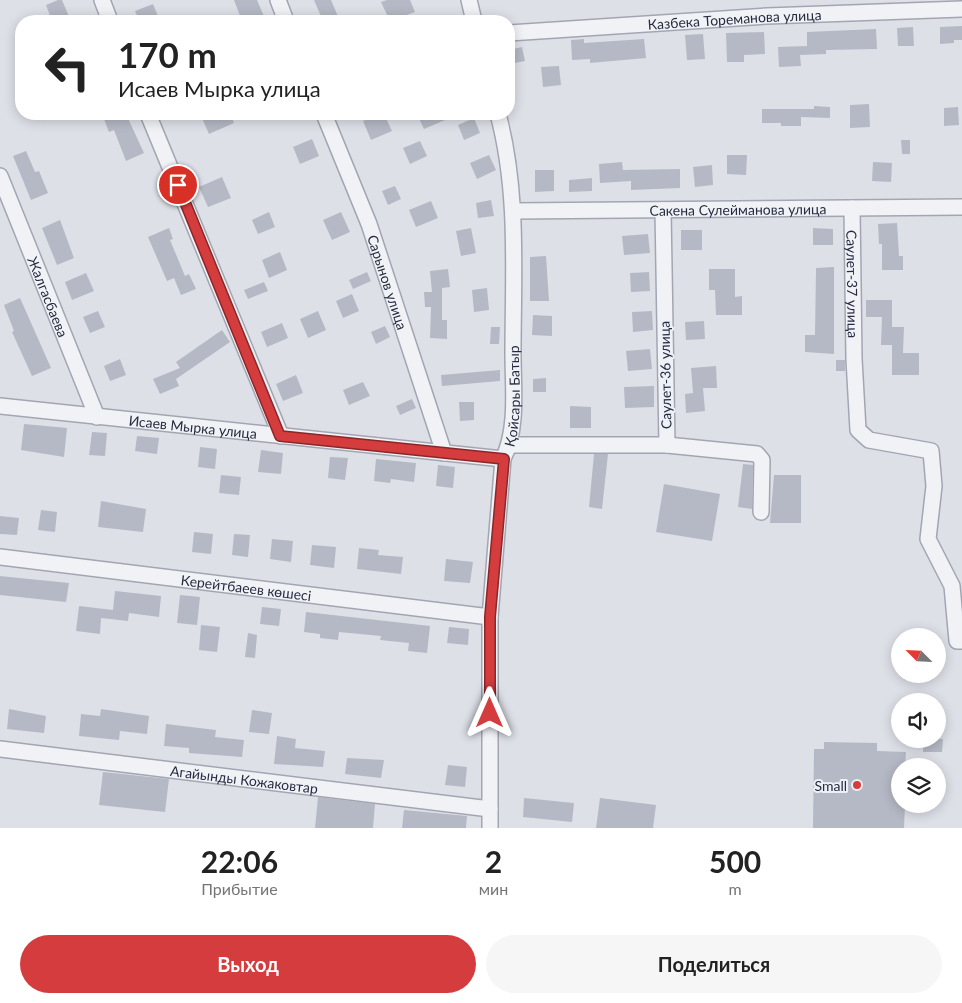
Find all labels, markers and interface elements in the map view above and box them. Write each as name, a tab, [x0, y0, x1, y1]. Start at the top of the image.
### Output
street label: Казбека Тореманова улица	[647, 6, 822, 32]
text: 170 m	[118, 33, 217, 75]
icon: left	[35, 35, 100, 100]
text: Исаев Мырка улица	[118, 75, 321, 102]
pin	[157, 164, 199, 206]
icon: arrive	[164, 171, 192, 199]
street label: Сакена Сулейманова улица	[649, 200, 827, 218]
street label: Саулет-37 улица	[844, 230, 862, 338]
street label: Сарынов улица	[365, 232, 412, 332]
street label: Жалгасбаева	[25, 254, 72, 339]
street label: Саулет-36 улица	[656, 321, 674, 429]
street label: Қойсары Батыр	[500, 345, 522, 448]
street label: Исаев Мырка улица	[128, 411, 258, 442]
street label: Керейтбаеев көшесі	[180, 571, 312, 604]
north arrow	[891, 628, 946, 682]
map controls	[891, 628, 946, 813]
position arrow	[463, 686, 515, 738]
button: sound	[891, 693, 946, 748]
button: layers	[891, 758, 946, 813]
street label: Агайынды Кожаковтар	[169, 761, 319, 796]
place label: Small	[814, 777, 847, 794]
marker: Small	[851, 779, 863, 791]
text: 22:06	[201, 843, 278, 879]
text: 2	[485, 843, 502, 879]
text: 500	[709, 843, 761, 879]
text: Прибытие	[201, 879, 278, 898]
text: мин	[479, 879, 508, 898]
text: m	[729, 879, 742, 898]
button: Выход	[20, 935, 476, 993]
button: Поделиться	[486, 935, 942, 993]

